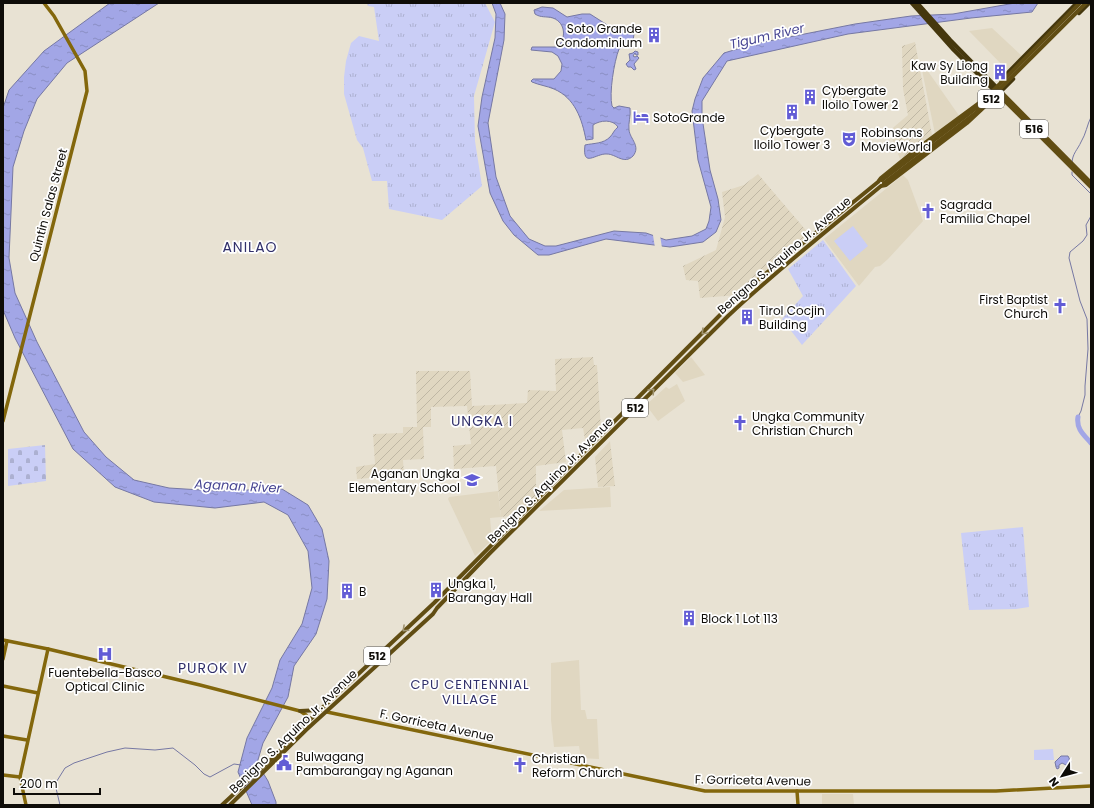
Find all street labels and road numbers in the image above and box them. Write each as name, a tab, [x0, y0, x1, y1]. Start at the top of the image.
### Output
road number: 512	[978, 90, 1004, 108]
road number: 516	[1020, 120, 1048, 138]
street label: Quintin Salas Street	[25, 146, 71, 264]
street label: Benigno S. Aquino Jr. Avenue	[714, 192, 854, 318]
road number: 512	[622, 399, 648, 417]
street label: Benigno S. Aquino Jr. Avenue	[483, 413, 617, 547]
road number: 512	[364, 647, 390, 665]
street label: Benigno S. Aquino Jr. Avenue	[225, 665, 361, 797]
street label: F. Gorriceta Avenue	[378, 705, 496, 745]
street label: F. Gorriceta Avenue	[695, 770, 811, 790]

